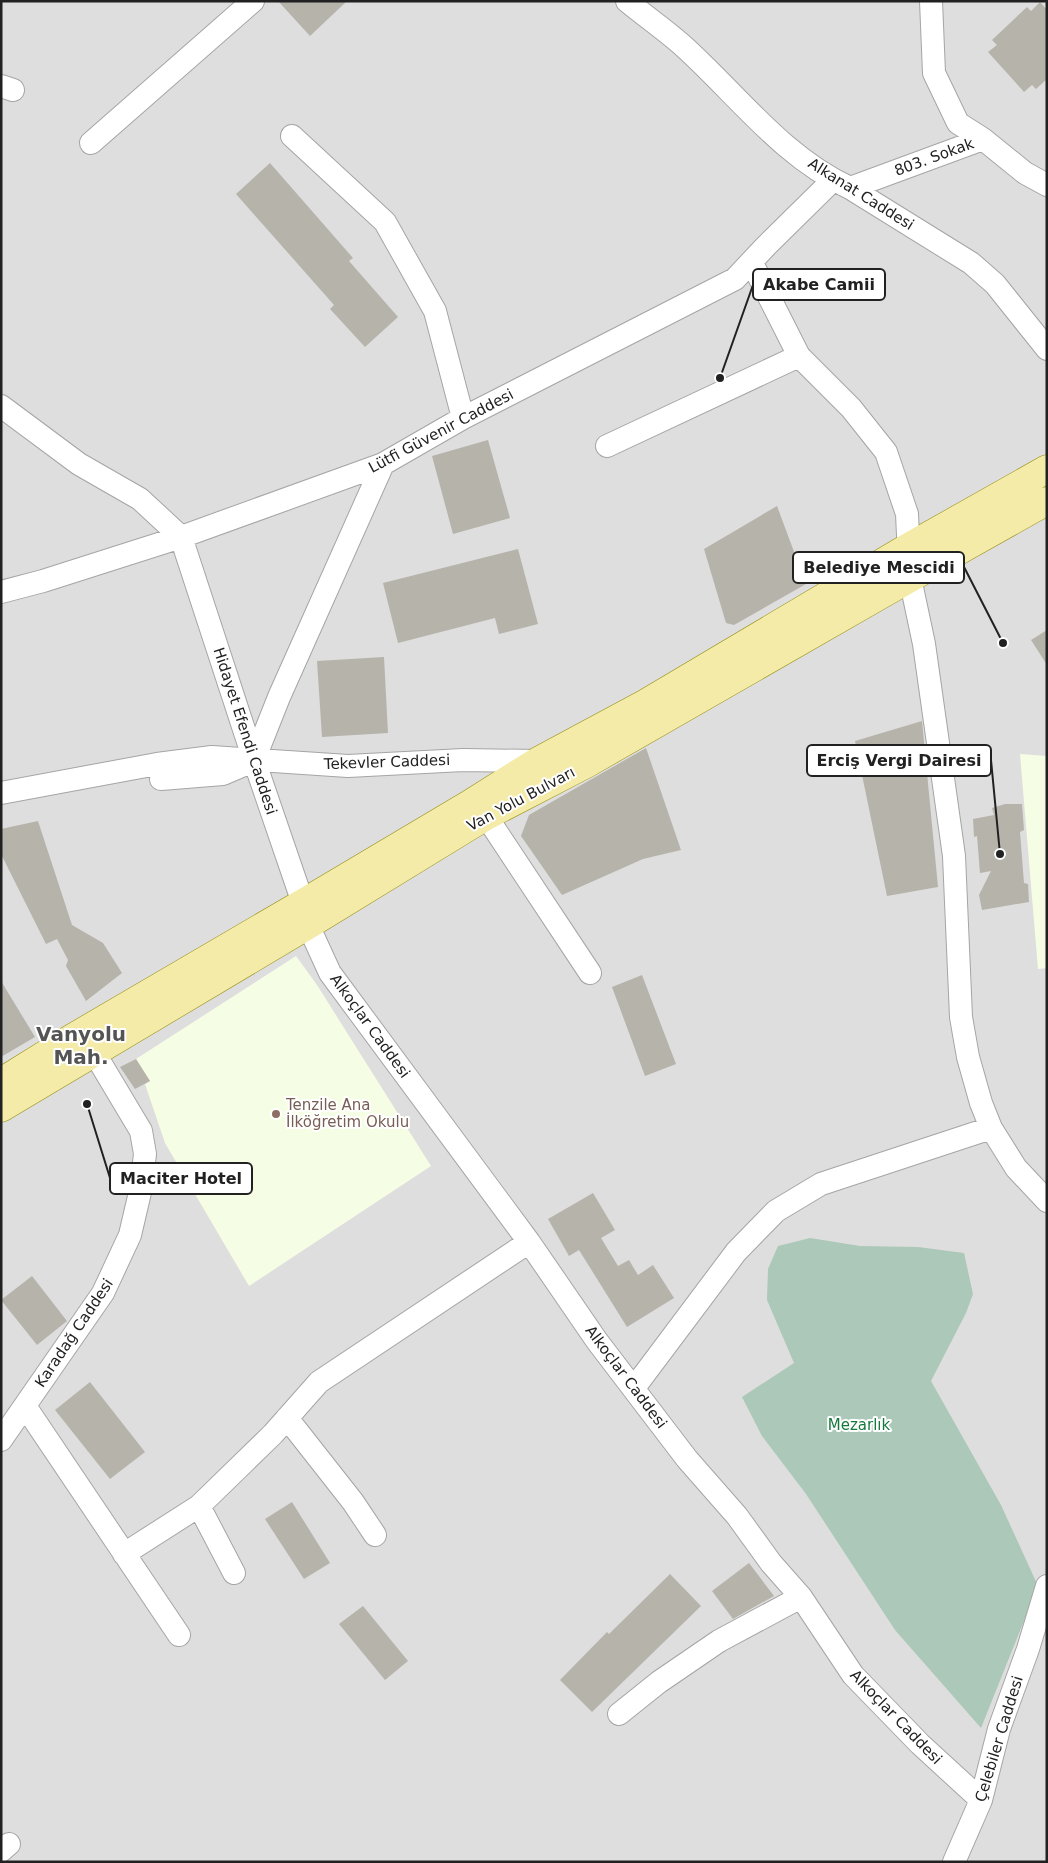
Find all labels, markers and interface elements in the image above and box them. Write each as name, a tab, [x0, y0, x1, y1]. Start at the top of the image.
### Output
street label: 803. Sokak	[892, 134, 976, 180]
street label: Alkanat Caddesi	[805, 154, 917, 234]
callout: Akabe Camii	[753, 269, 885, 300]
text: Akabe Camii	[763, 275, 875, 294]
street label: Lütfi Güvenir Caddesi	[365, 385, 517, 477]
callout: Belediye Mescidi	[793, 552, 964, 583]
text: Belediye Mescidi	[803, 558, 955, 577]
street label: Hidayet Efendi Caddesi	[209, 645, 281, 817]
callout: Erciş Vergi Dairesi	[807, 745, 991, 776]
street label: Tekevler Caddesi	[323, 751, 450, 773]
text: Erciş Vergi Dairesi	[817, 751, 981, 770]
street label: Van Yolu Bulvarı	[464, 763, 578, 835]
street label: Alkoçlar Caddesi	[326, 970, 414, 1082]
district label: Vanyolu Mah.	[36, 1022, 126, 1069]
place label: Tenzile Ana İlköğretim Okulu	[285, 1096, 409, 1131]
marker: Tenzile Ana İlköğretim Okulu	[270, 1108, 282, 1120]
callout: Maciter Hotel	[110, 1163, 252, 1194]
text: Maciter Hotel	[120, 1169, 242, 1188]
street label: Karadağ Caddesi	[31, 1275, 117, 1391]
street label: Alkoçlar Caddesi	[581, 1322, 671, 1432]
park label: Mezarlık	[828, 1416, 891, 1434]
street label: Alkoçlar Caddesi	[846, 1666, 946, 1768]
street label: Çelebiler Caddesi	[971, 1674, 1027, 1804]

